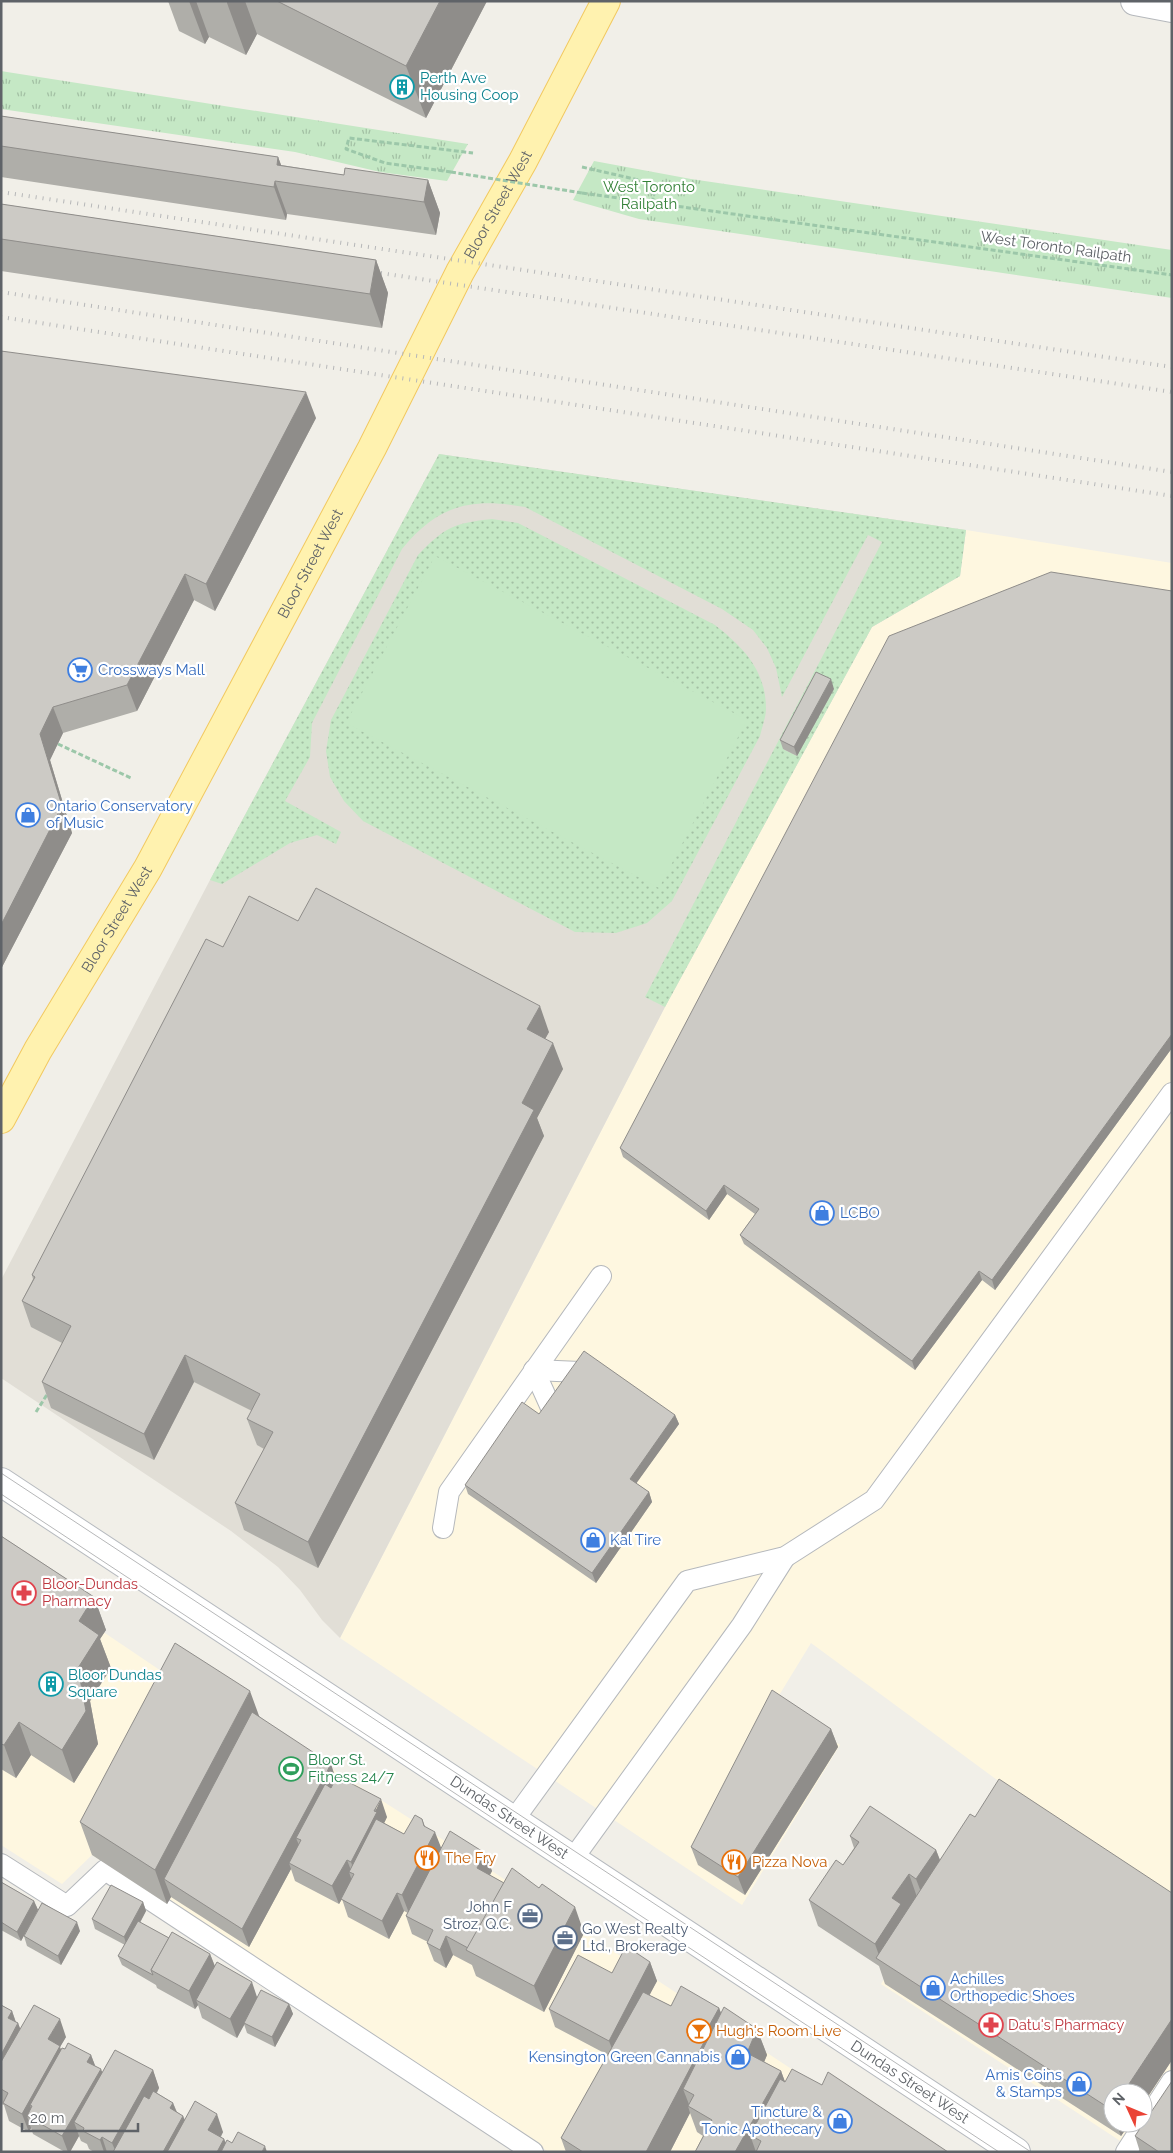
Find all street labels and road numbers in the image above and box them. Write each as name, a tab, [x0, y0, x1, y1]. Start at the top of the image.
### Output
street label: Bloor Street West	[460, 148, 536, 262]
street label: West Toronto Railpath	[979, 227, 1133, 267]
street label: Bloor Street West	[274, 506, 347, 621]
street label: Bloor Street West	[78, 863, 156, 976]
street label: Dundas Street West	[447, 1772, 572, 1863]
street label: Dundas Street West	[847, 2036, 972, 2127]

